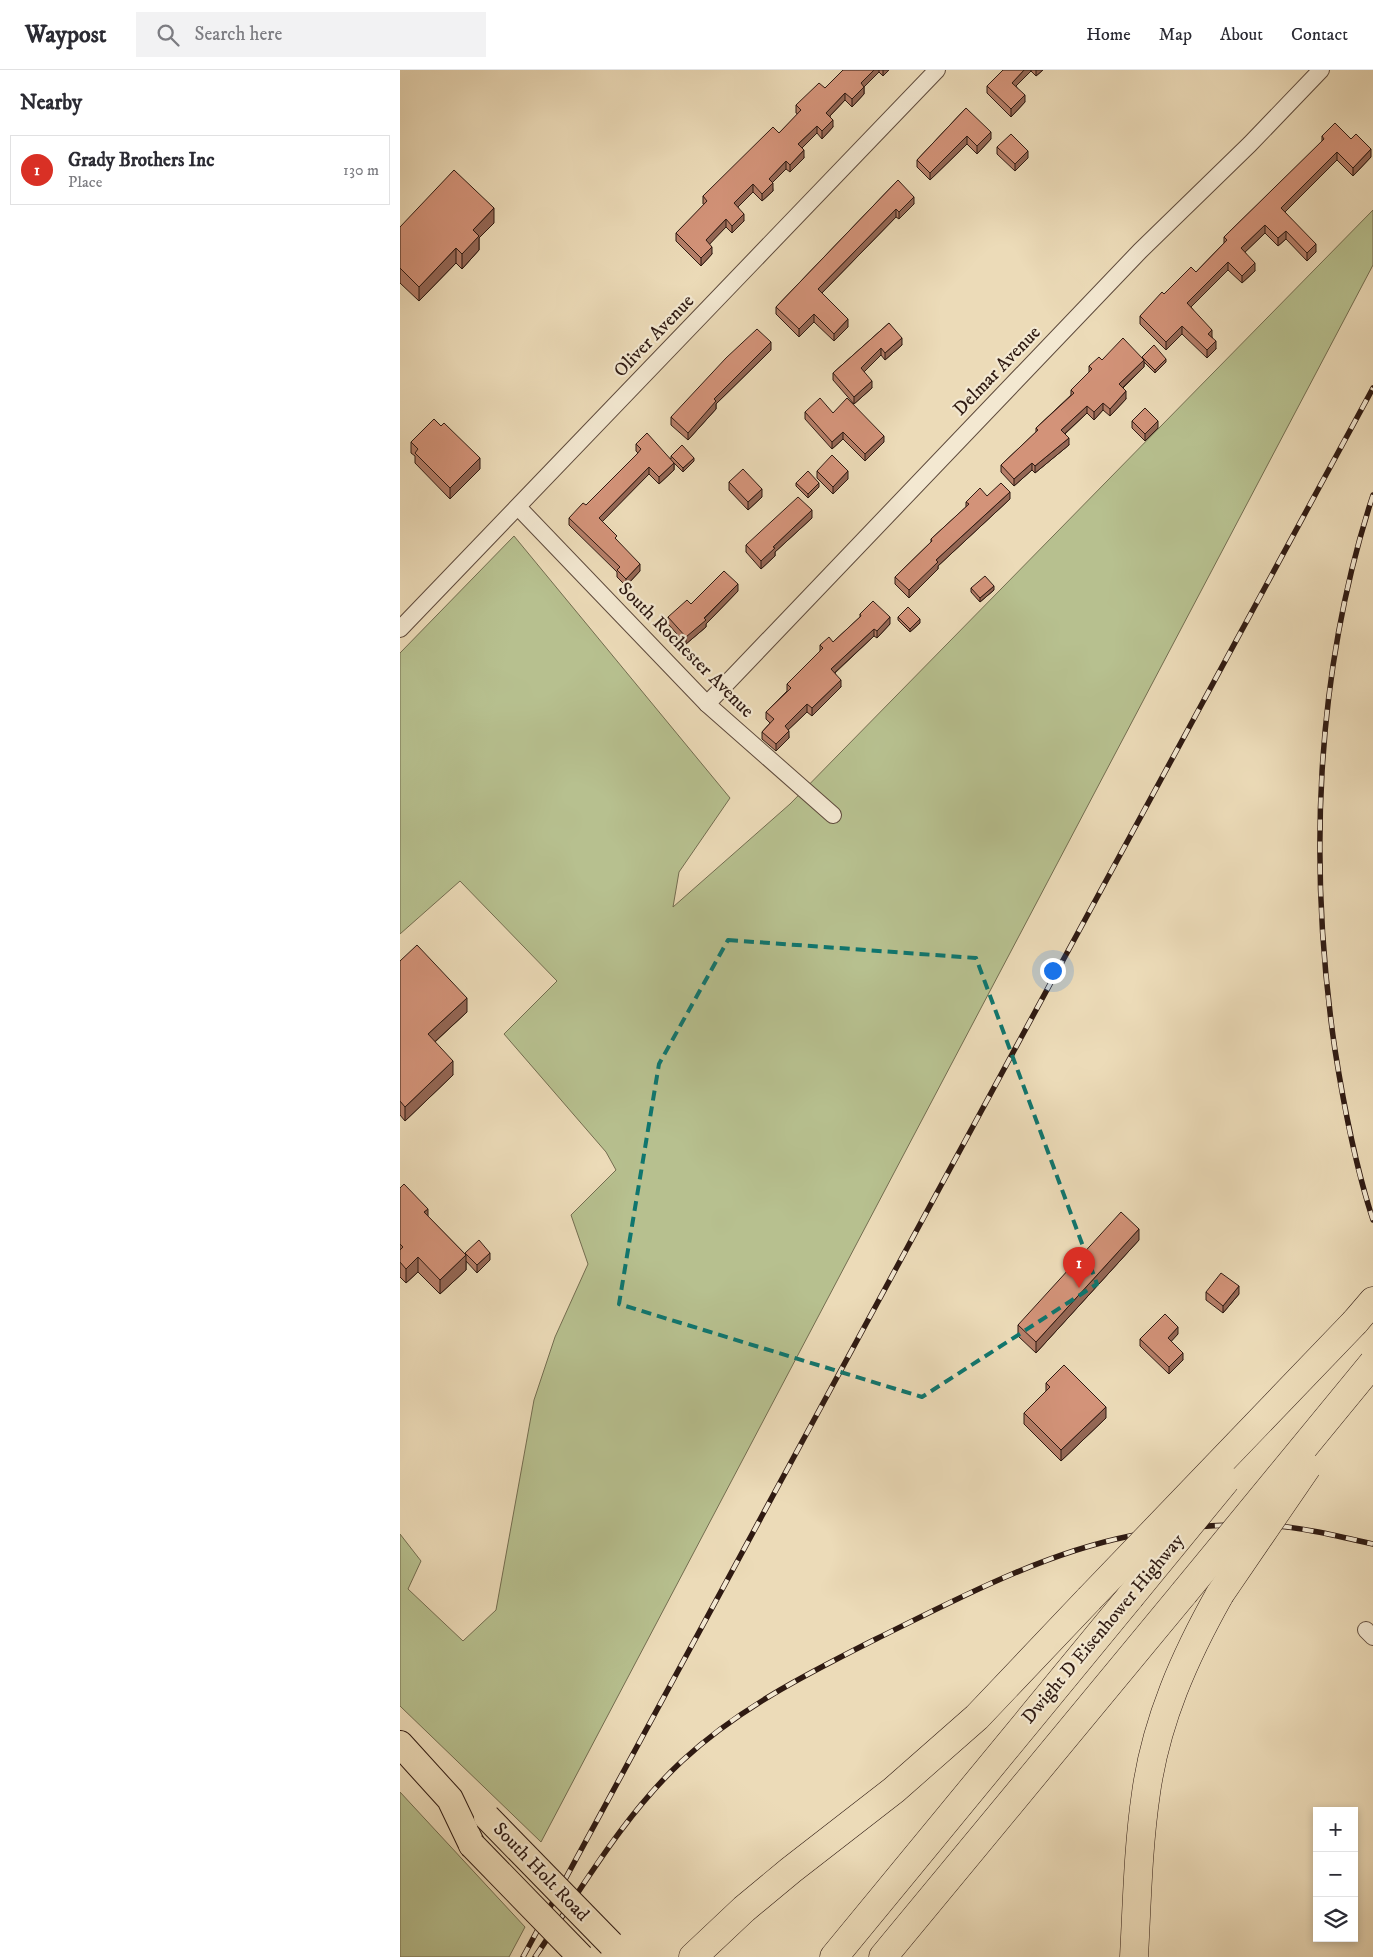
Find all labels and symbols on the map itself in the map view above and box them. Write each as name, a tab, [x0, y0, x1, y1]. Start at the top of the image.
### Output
street label: Oliver Avenue	[609, 290, 699, 382]
street label: Delmar Avenue	[948, 321, 1046, 421]
street label: South Rochester Avenue	[613, 577, 759, 723]
your location	[1040, 958, 1066, 984]
pin: 1	[1063, 1247, 1095, 1288]
street label: Dwight D Eisenhower Highway	[1017, 1529, 1190, 1729]
street label: South Holt Road	[488, 1818, 594, 1927]

